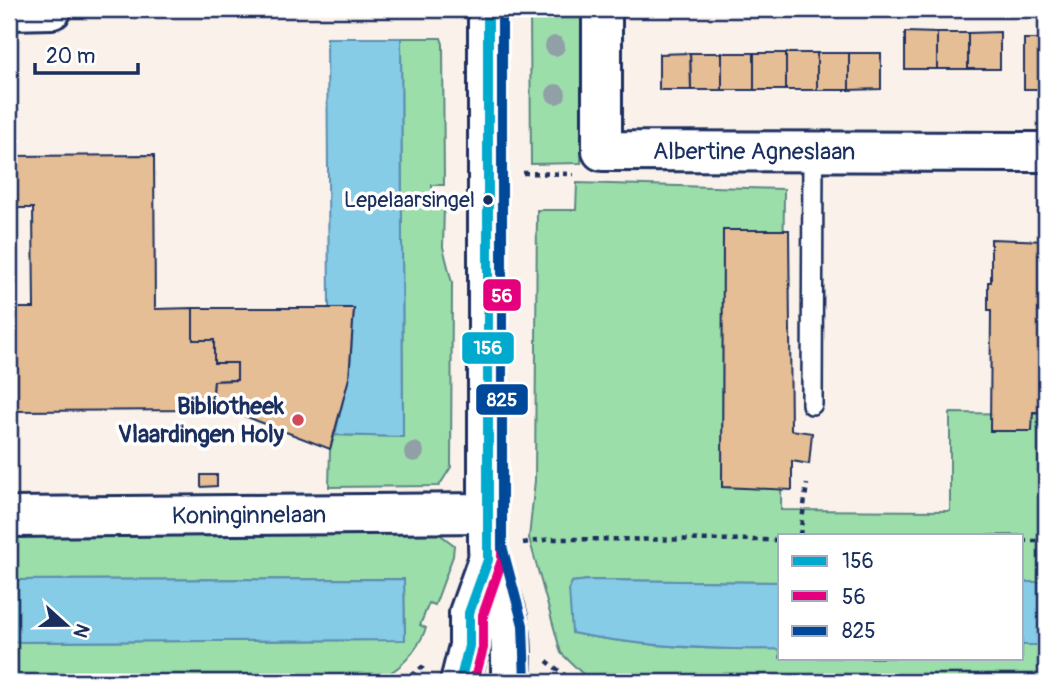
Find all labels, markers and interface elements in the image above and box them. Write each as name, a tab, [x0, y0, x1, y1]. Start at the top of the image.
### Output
scale bar	[35, 32, 138, 76]
text: 20 m	[46, 43, 95, 70]
street label: Albertine Agneslaan	[653, 137, 855, 166]
place label: Lepelaarsingel	[344, 186, 475, 214]
marker: Lepelaarsingel	[481, 193, 495, 207]
line badge: 56	[482, 278, 522, 312]
text: 56	[491, 284, 513, 308]
line badge: 156	[461, 331, 515, 365]
text: 156	[474, 336, 502, 360]
line badge: 825	[475, 383, 529, 416]
text: 825	[487, 388, 517, 412]
place label: Bibliotheek Vlaardingen Holy	[118, 392, 285, 449]
marker: Bibliotheek Vlaardingen Holy	[290, 412, 306, 428]
street label: Koninginnelaan	[172, 500, 326, 530]
legend	[778, 534, 1024, 660]
text: 156	[842, 548, 874, 575]
text: 56	[842, 584, 866, 611]
north arrow	[32, 590, 102, 660]
text: 825	[842, 618, 876, 645]
text: N	[67, 620, 94, 641]

